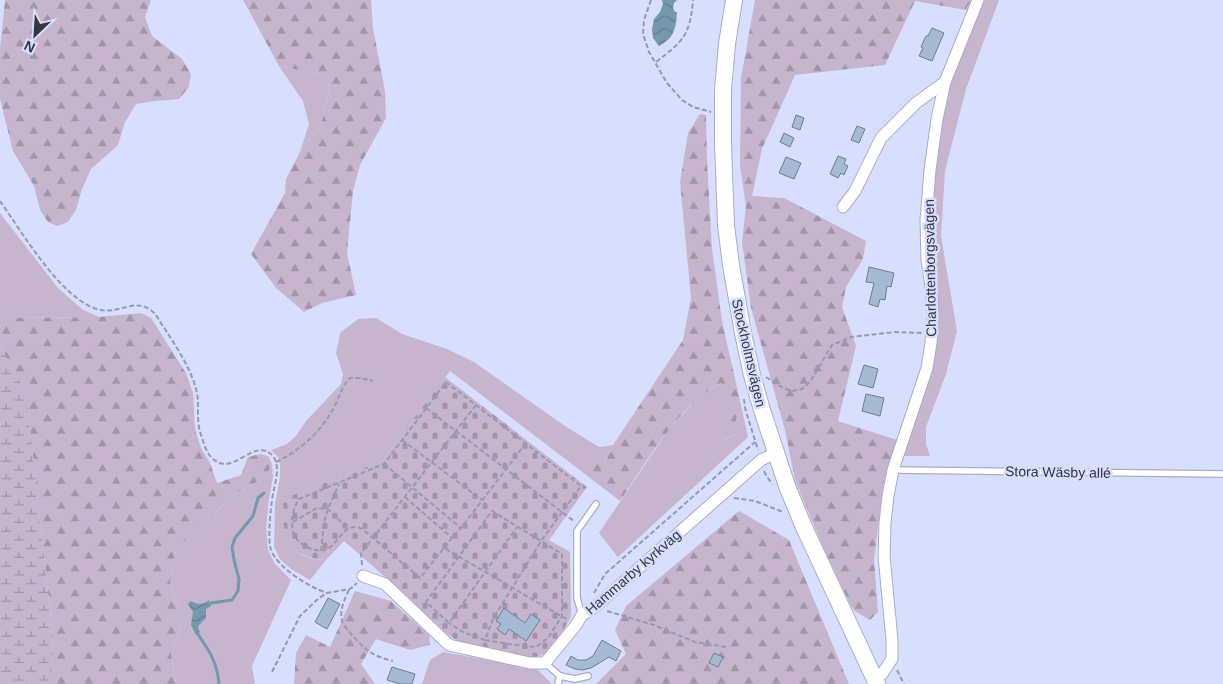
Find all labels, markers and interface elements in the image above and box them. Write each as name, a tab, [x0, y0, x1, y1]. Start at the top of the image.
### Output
north arrow	[10, 10, 60, 60]
text: N	[22, 37, 37, 56]
street label: Charlottenborgsvägen	[921, 199, 939, 337]
street label: Stockholmsvägen	[729, 297, 769, 409]
street label: Stora Wäsby allé	[1005, 463, 1111, 481]
street label: Hammarby kyrkväg	[582, 526, 684, 618]

